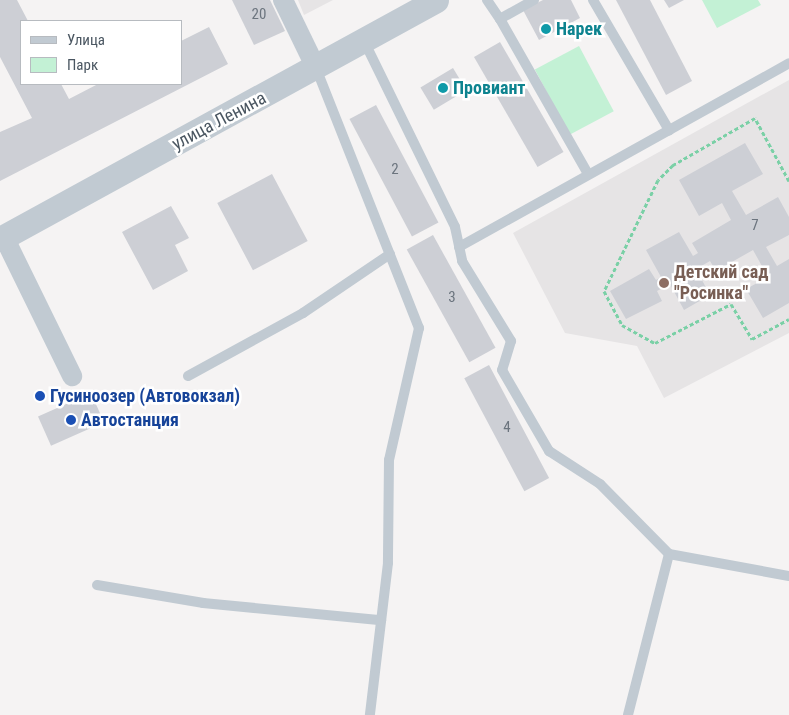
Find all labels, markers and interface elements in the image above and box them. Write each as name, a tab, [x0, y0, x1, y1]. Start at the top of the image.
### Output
house number: 20	[252, 6, 266, 24]
place label: Нарек	[556, 18, 602, 40]
legend	[20, 20, 182, 85]
marker: Нарек	[540, 23, 552, 35]
text: Улица	[67, 31, 105, 49]
text: Парк	[67, 56, 98, 74]
place label: Провиант	[453, 77, 526, 99]
marker: Провиант	[437, 82, 449, 94]
street label: улица Ленина	[168, 87, 270, 155]
house number: 2	[391, 161, 399, 179]
house number: 7	[751, 217, 759, 235]
place label: Детский сад "Росинка"	[674, 262, 768, 304]
marker: Детский сад "Росинка"	[658, 277, 670, 289]
house number: 3	[448, 289, 456, 307]
place label: Гусиноозер (Автовокзал)	[50, 385, 240, 407]
marker: Гусиноозер (Автовокзал)	[34, 390, 46, 402]
place label: Автостанция	[81, 409, 179, 431]
marker: Автостанция	[65, 414, 77, 426]
house number: 4	[503, 419, 511, 437]

